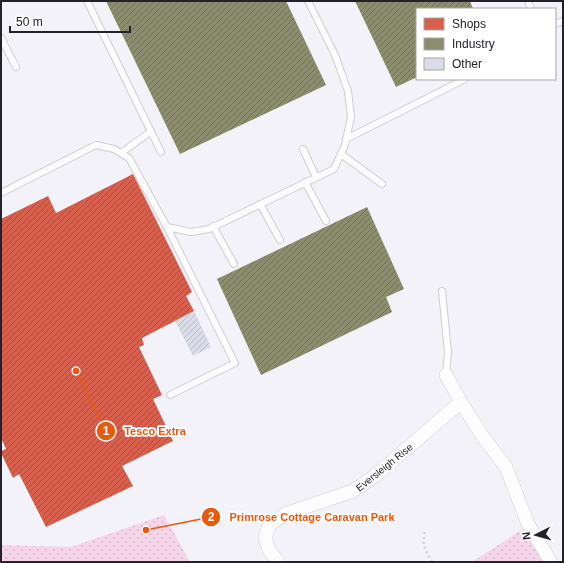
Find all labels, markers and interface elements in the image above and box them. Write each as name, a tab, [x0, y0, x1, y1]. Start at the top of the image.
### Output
scale bar	[10, 8, 130, 34]
legend	[416, 8, 556, 80]
text: 50 m	[16, 15, 43, 29]
text: Shops	[452, 17, 486, 31]
text: Industry	[452, 37, 495, 51]
text: Other	[452, 57, 482, 71]
callout: Tesco Extra	[96, 419, 193, 442]
text: 1	[103, 424, 110, 438]
text: Tesco Extra	[124, 425, 187, 437]
street label: Eversleigh Rise	[354, 441, 415, 494]
callout: Primrose Cottage Caravan Park	[201, 505, 402, 528]
text: 2	[208, 510, 215, 524]
text: Primrose Cottage Caravan Park	[229, 511, 395, 523]
north arrow	[516, 515, 556, 555]
text: N	[520, 531, 532, 541]

